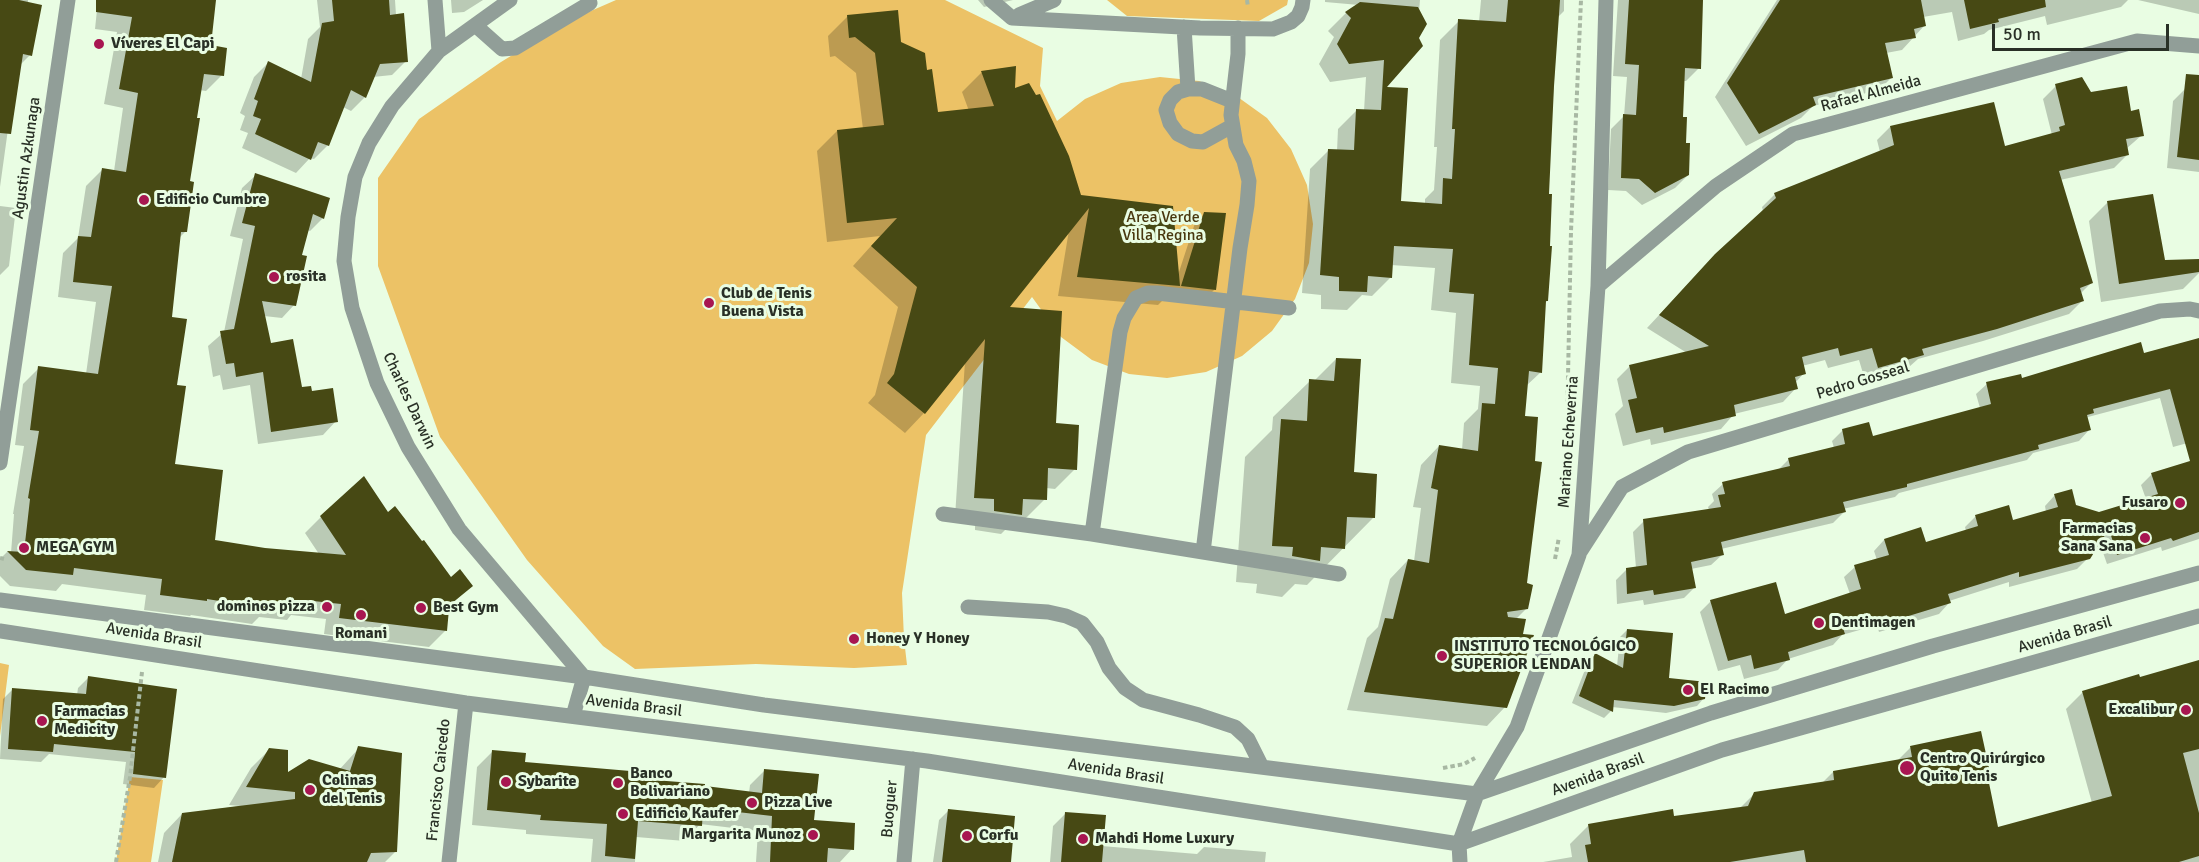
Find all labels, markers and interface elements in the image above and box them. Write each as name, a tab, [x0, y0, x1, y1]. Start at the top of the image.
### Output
scale bar	[1995, 12, 2172, 50]
text: 50 m	[2003, 23, 2041, 45]
place label: Víveres El Capi	[111, 34, 215, 54]
marker: Víveres El Capi	[92, 37, 106, 51]
street label: Rafael Almeida	[1819, 71, 1923, 117]
street label: Agustin Azkunaga	[9, 96, 45, 220]
place label: Edificio Cumbre	[156, 190, 266, 210]
marker: Edificio Cumbre	[137, 193, 151, 207]
park label: Area Verde Villa Regina	[1122, 208, 1204, 246]
place label: rosita	[286, 267, 327, 287]
marker: rosita	[267, 270, 281, 284]
place label: Club de Tenis Buena Vista	[721, 284, 812, 322]
marker: Club de Tenis Buena Vista	[702, 296, 716, 310]
street label: Charles Darwin	[378, 349, 440, 453]
street label: Pedro Gosseal	[1814, 358, 1912, 404]
street label: Mariano Echeverria	[1555, 375, 1583, 509]
place label: Fusaro	[2121, 493, 2168, 513]
marker: Fusaro	[2173, 496, 2187, 510]
place label: Farmacias Sana Sana	[2061, 519, 2133, 557]
marker: Farmacias Sana Sana	[2138, 531, 2152, 545]
place label: MEGA GYM	[36, 538, 115, 558]
marker: MEGA GYM	[17, 541, 31, 555]
place label: dominos pizza	[217, 597, 315, 617]
place label: Best Gym	[433, 598, 499, 618]
marker: dominos pizza	[320, 600, 334, 614]
marker: Best Gym	[414, 601, 428, 615]
marker: Romani	[354, 608, 368, 622]
street label: Avenida Brasil	[2016, 612, 2114, 658]
place label: Dentimagen	[1831, 613, 1916, 633]
marker: Dentimagen	[1812, 616, 1826, 630]
street label: Avenida Brasil	[105, 619, 203, 653]
place label: Romani	[335, 624, 387, 644]
place label: Honey Y Honey	[866, 629, 969, 649]
marker: Honey Y Honey	[847, 632, 861, 646]
place label: INSTITUTO TECNOLÓGICO SUPERIOR LENDAN	[1454, 637, 1636, 675]
marker: INSTITUTO TECNOLÓGICO SUPERIOR LENDAN	[1435, 649, 1449, 663]
place label: El Racimo	[1700, 680, 1769, 700]
marker: El Racimo	[1681, 683, 1695, 697]
street label: Avenida Brasil	[585, 691, 683, 721]
place label: Excalibur	[2108, 700, 2174, 720]
place label: Farmacias Medicity	[54, 702, 125, 740]
marker: Excalibur	[2179, 703, 2193, 717]
marker: Farmacias Medicity	[35, 714, 49, 728]
street label: Francisco Caicedo	[423, 718, 455, 842]
street label: Avenida Brasil	[1549, 749, 1647, 801]
place label: Centro Quirúrgico Quito Tenis	[1920, 749, 2045, 787]
street label: Avenida Brasil	[1067, 755, 1165, 789]
marker: Centro Quirúrgico Quito Tenis	[1898, 759, 1916, 777]
place label: Banco Bolivariano	[630, 764, 710, 802]
place label: Colinas del Tenis	[322, 771, 382, 809]
place label: Sybarite	[518, 772, 577, 792]
marker: Sybarite	[499, 775, 513, 789]
marker: Banco Bolivariano	[611, 776, 625, 790]
street label: Buoguer	[878, 779, 902, 839]
marker: Colinas del Tenis	[303, 783, 317, 797]
place label: Pizza Live	[764, 793, 833, 813]
marker: Pizza Live	[745, 796, 759, 810]
place label: Edificio Kaufer	[635, 804, 738, 824]
marker: Edificio Kaufer	[616, 807, 630, 821]
place label: Margarita Munoz	[681, 825, 801, 845]
place label: Corfu	[979, 826, 1019, 846]
marker: Margarita Munoz	[806, 828, 820, 842]
marker: Corfu	[960, 829, 974, 843]
place label: Mahdi Home Luxury	[1095, 829, 1234, 849]
marker: Mahdi Home Luxury	[1076, 832, 1090, 846]

